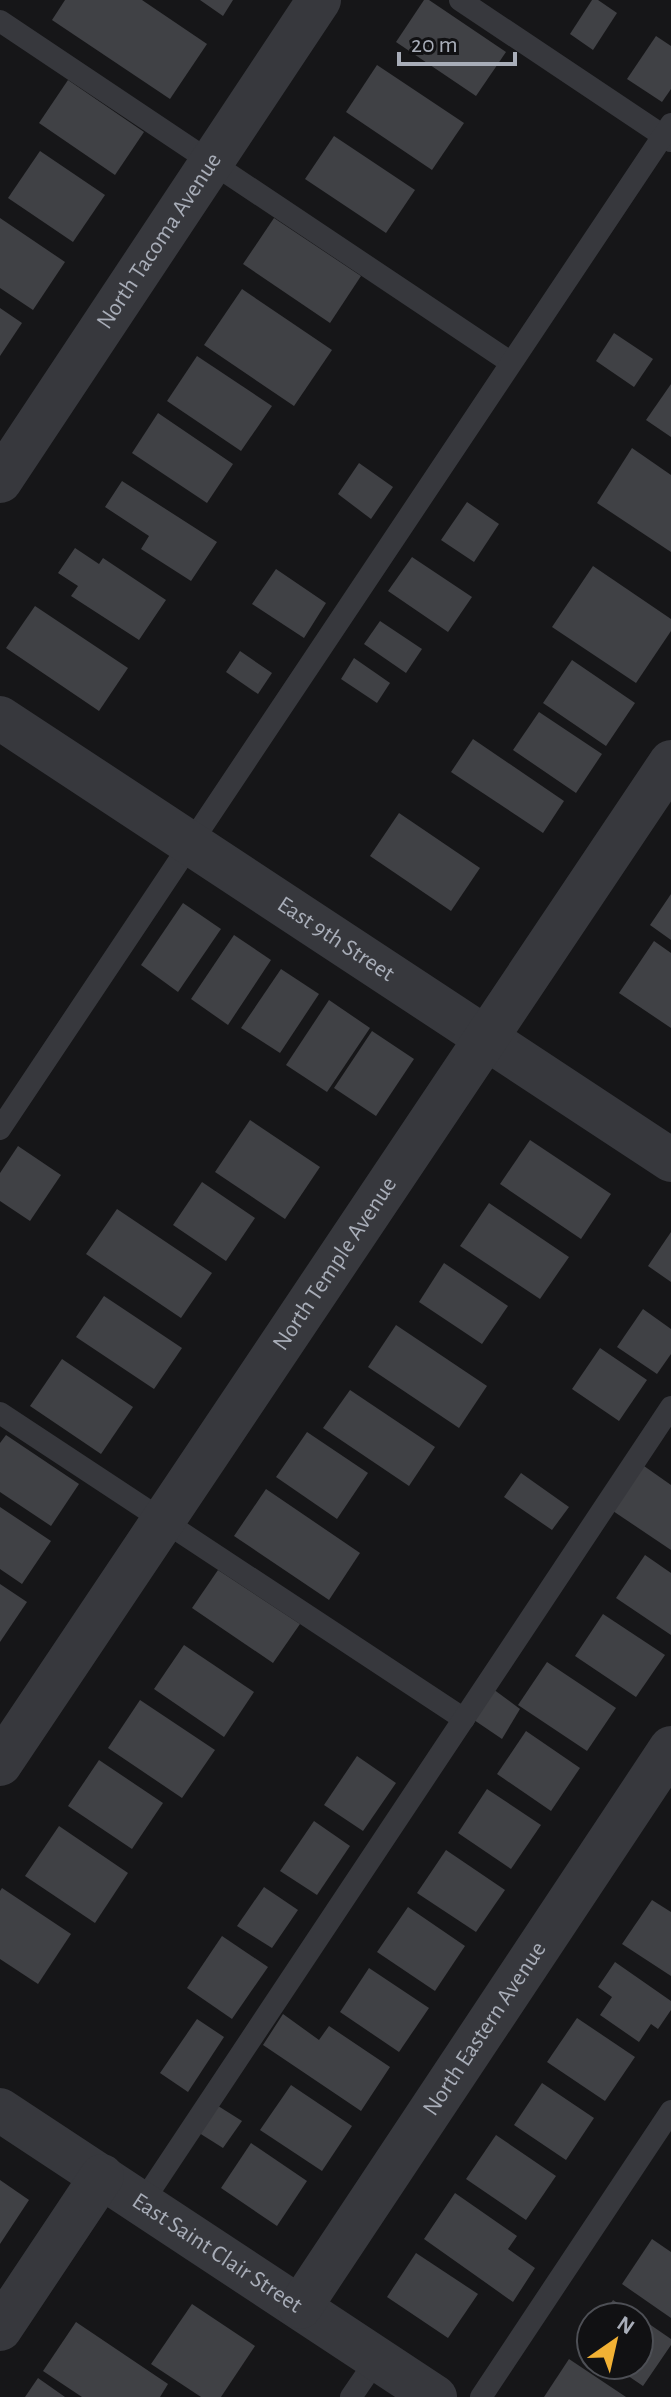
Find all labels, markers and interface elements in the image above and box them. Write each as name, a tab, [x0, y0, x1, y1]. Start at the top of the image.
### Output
scale bar	[399, 16, 515, 66]
text: 20 m	[411, 33, 458, 57]
street label: North Tacoma Avenue	[92, 149, 226, 333]
street label: East 9th Street	[273, 892, 399, 986]
street label: North Temple Avenue	[269, 1173, 401, 1355]
street label: North Eastern Avenue	[419, 1938, 551, 2120]
street label: East Saint Clair Street	[128, 2189, 307, 2318]
north arrow	[575, 2301, 655, 2381]
text: N	[613, 2312, 638, 2339]

